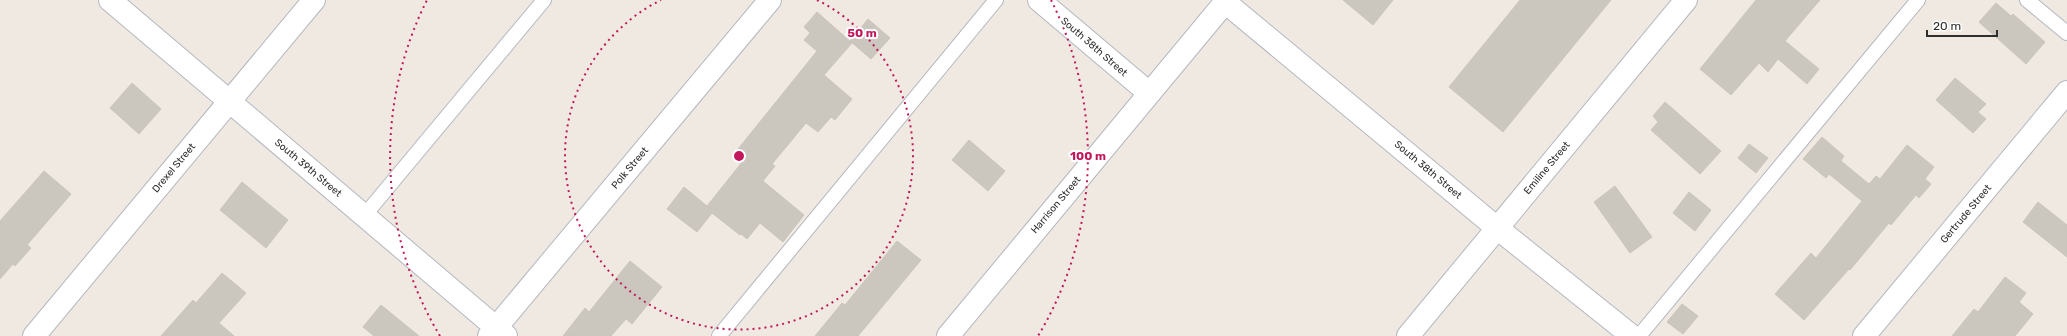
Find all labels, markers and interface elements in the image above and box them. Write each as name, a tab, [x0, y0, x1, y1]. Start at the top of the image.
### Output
scale bar	[1927, 12, 1997, 38]
street label: South 38th Street	[1058, 15, 1130, 79]
text: 20 m	[1933, 19, 1961, 33]
text: 50 m	[847, 26, 877, 40]
street label: South 39th Street	[272, 136, 344, 200]
street label: South 38th Street	[1392, 138, 1464, 202]
street label: Emiline Street	[1521, 139, 1573, 197]
street label: Drexel Street	[150, 141, 198, 195]
street label: Polk Street	[609, 145, 651, 191]
centre of rings	[732, 149, 746, 163]
text: 100 m	[1070, 149, 1106, 163]
street label: Harrison Street	[1029, 174, 1083, 236]
street label: Gertrude Street	[1938, 182, 1994, 246]

